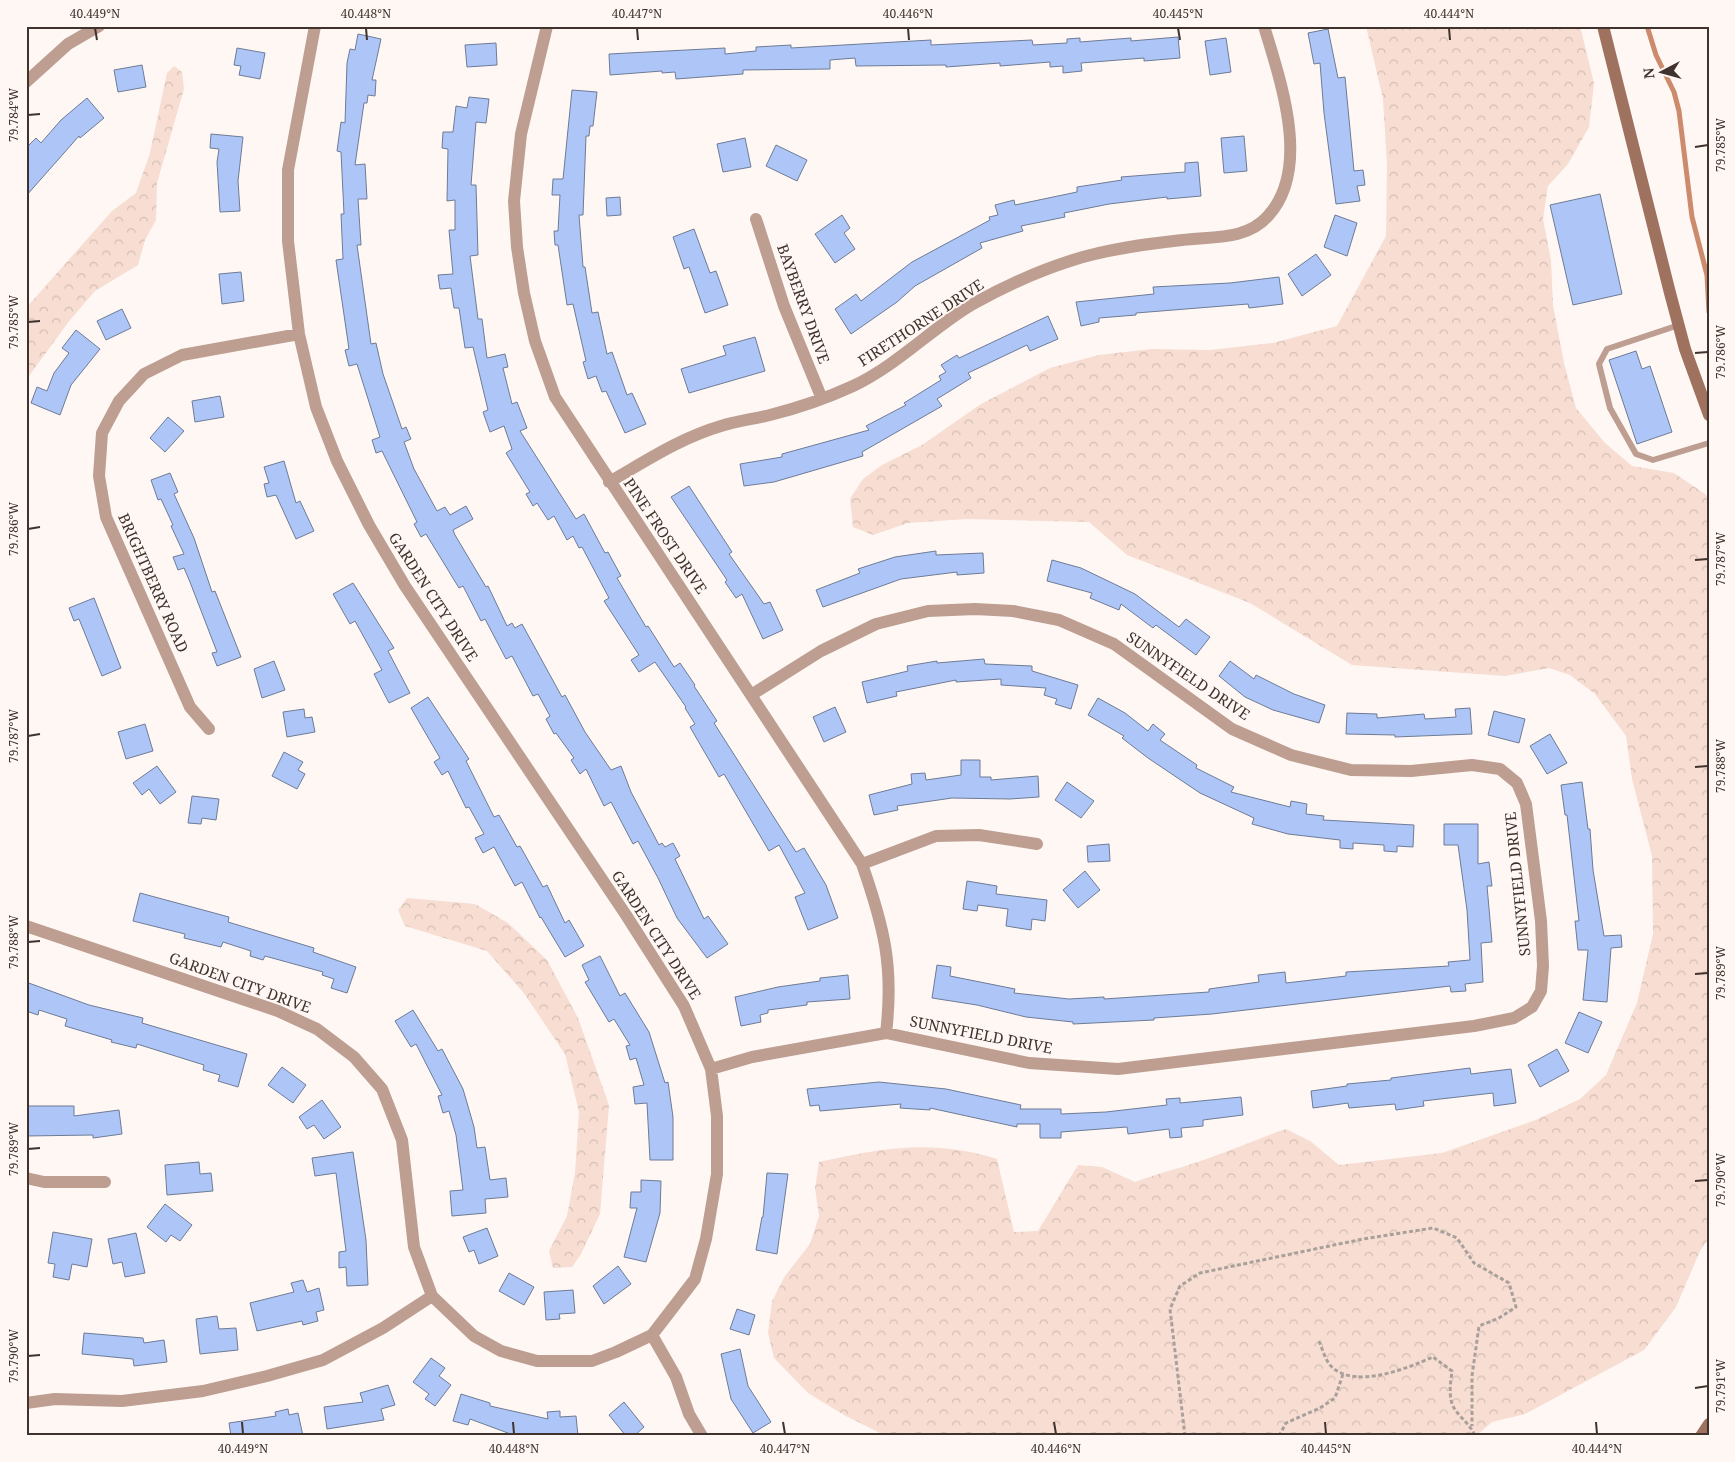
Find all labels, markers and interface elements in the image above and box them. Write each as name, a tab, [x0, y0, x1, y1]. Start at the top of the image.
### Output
text: 40.449°N	[70, 5, 120, 22]
text: 40.448°N	[341, 5, 391, 22]
text: 40.447°N	[612, 5, 662, 22]
text: 40.446°N	[883, 5, 933, 22]
text: 40.445°N	[1153, 5, 1203, 22]
text: 40.444°N	[1424, 5, 1474, 22]
north arrow	[1638, 48, 1688, 98]
text: N	[1639, 67, 1659, 80]
text: 79.784°W	[5, 88, 22, 142]
text: 79.785°W	[1712, 118, 1729, 172]
street label: BAYBERRY DRIVE	[773, 241, 835, 366]
street label: FIRETHORNE DRIVE	[854, 274, 987, 370]
text: 79.785°W	[5, 295, 22, 349]
text: 79.786°W	[1712, 325, 1729, 379]
street label: PINE FROST DRIVE	[620, 474, 712, 597]
text: 79.786°W	[5, 502, 22, 556]
street label: BRIGHTBERRY ROAD	[114, 510, 194, 655]
street label: GARDEN CITY DRIVE	[385, 528, 483, 665]
text: 79.787°W	[1712, 532, 1729, 586]
street label: SUNNYFIELD DRIVE	[1123, 626, 1254, 724]
text: 79.787°W	[5, 709, 22, 763]
text: 79.788°W	[1712, 739, 1729, 793]
street label: SUNNYFIELD DRIVE	[1499, 811, 1535, 957]
street label: GARDEN CITY DRIVE	[608, 866, 706, 1003]
text: 79.788°W	[5, 915, 22, 969]
text: 79.789°W	[1712, 946, 1729, 1000]
street label: GARDEN CITY DRIVE	[167, 947, 314, 1017]
street label: SUNNYFIELD DRIVE	[908, 1010, 1054, 1058]
text: 79.789°W	[5, 1122, 22, 1176]
text: 79.790°W	[1712, 1153, 1729, 1207]
text: 79.790°W	[5, 1329, 22, 1383]
text: 79.791°W	[1712, 1359, 1729, 1413]
text: 40.449°N	[218, 1440, 268, 1457]
text: 40.448°N	[489, 1440, 539, 1457]
text: 40.447°N	[760, 1440, 810, 1457]
text: 40.446°N	[1031, 1440, 1081, 1457]
text: 40.445°N	[1301, 1440, 1351, 1457]
text: 40.444°N	[1572, 1440, 1622, 1457]

